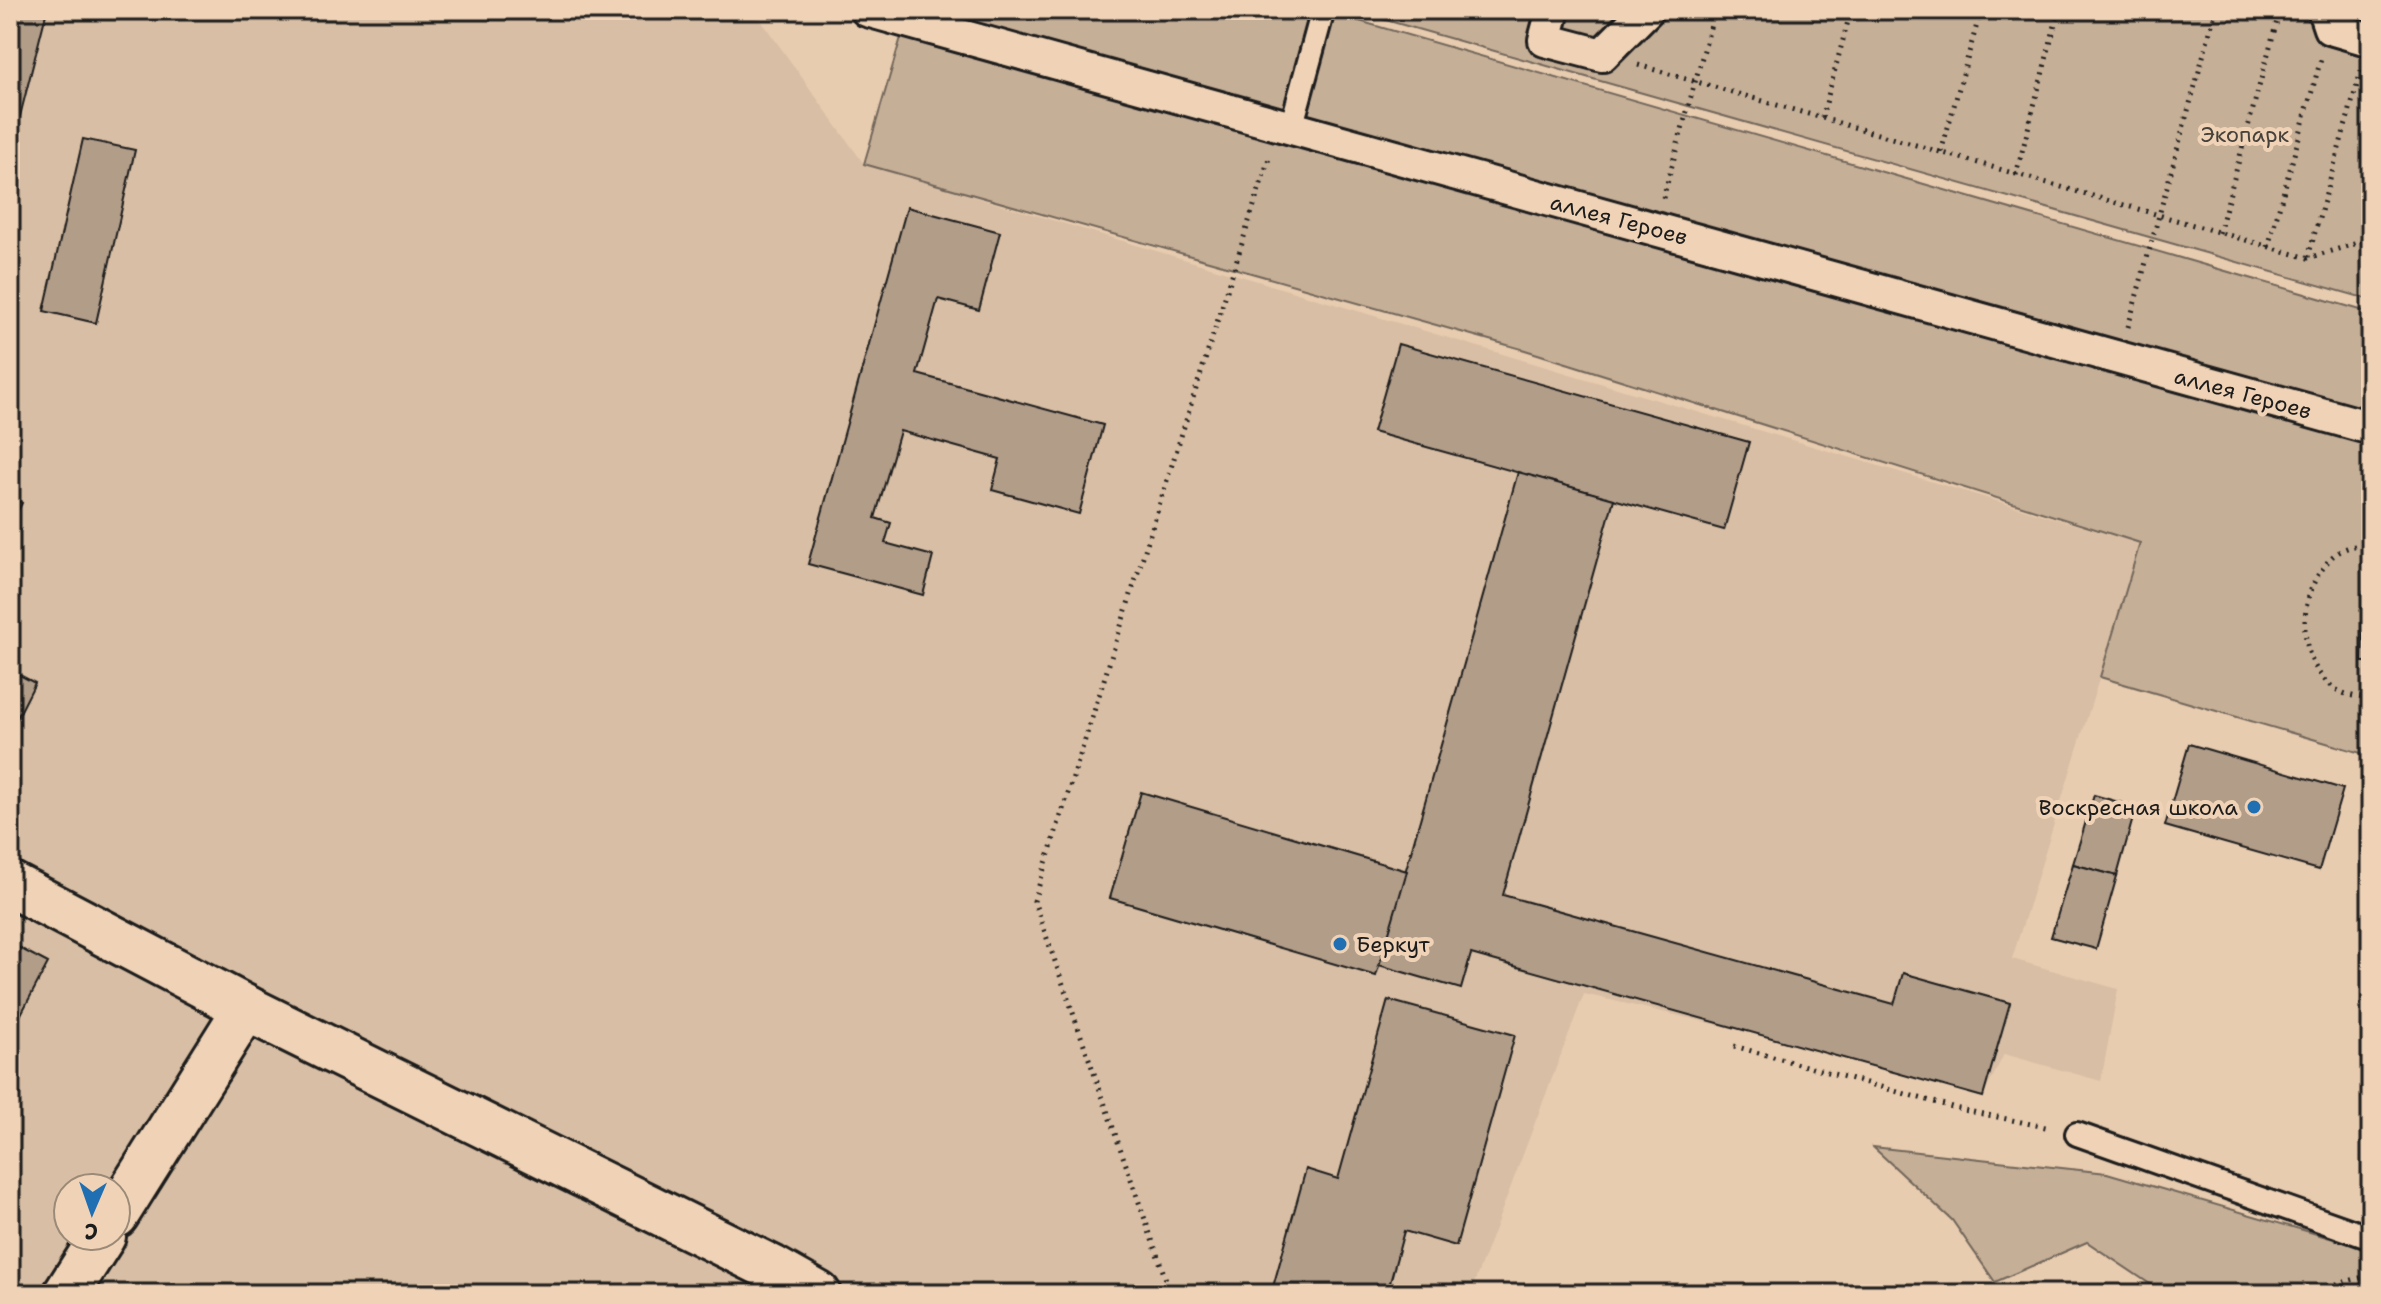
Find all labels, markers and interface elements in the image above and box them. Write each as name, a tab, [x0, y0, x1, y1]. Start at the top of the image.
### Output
park label: Экопарк	[2201, 120, 2290, 149]
street label: аллея Героев	[1547, 187, 1691, 252]
street label: аллея Героев	[2171, 361, 2315, 426]
place label: Воскресная школа	[2038, 793, 2238, 822]
marker: Воскресная школа	[2245, 798, 2263, 816]
place label: Беркут	[1356, 930, 1431, 959]
marker: Беркут	[1331, 935, 1349, 953]
north arrow	[52, 1172, 132, 1252]
text: С	[84, 1217, 99, 1246]

